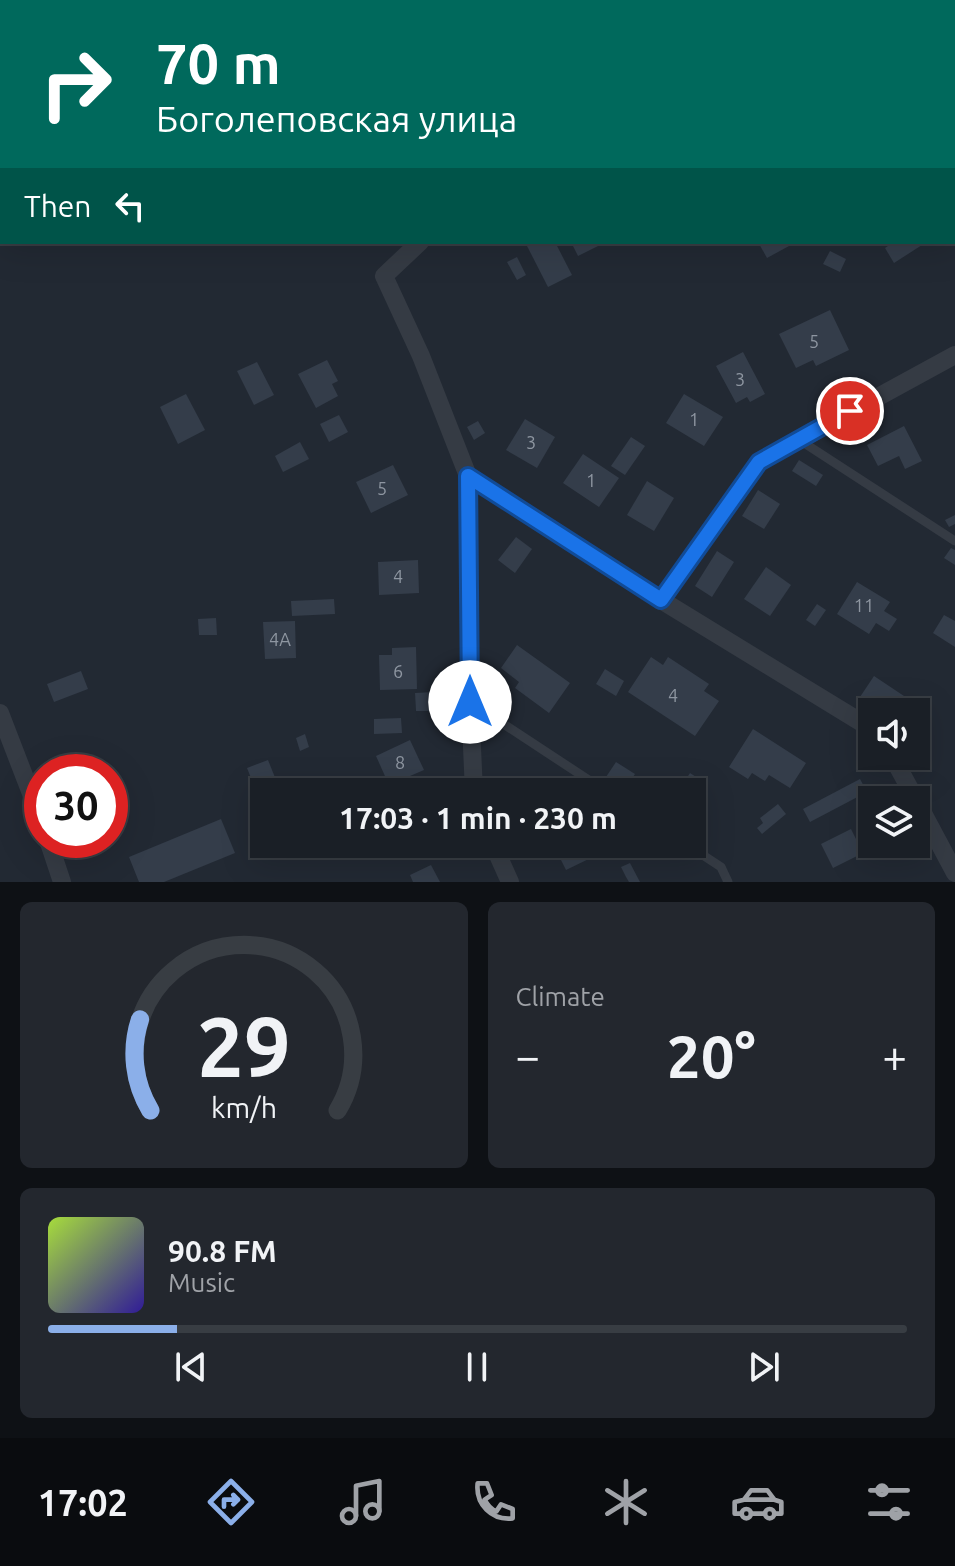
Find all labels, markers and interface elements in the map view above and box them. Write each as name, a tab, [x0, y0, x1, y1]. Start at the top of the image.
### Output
icon: right	[24, 32, 128, 136]
text: 70 m	[156, 32, 281, 95]
text: Боголеповская улица	[156, 98, 517, 139]
icon: left	[108, 184, 152, 228]
text: Then	[24, 189, 92, 223]
house number: 5	[809, 331, 819, 351]
house number: 3	[735, 369, 745, 389]
pin	[816, 377, 884, 445]
icon: arrive	[828, 389, 872, 433]
house number: 1	[689, 409, 699, 429]
house number: 3	[526, 432, 536, 452]
house number: 1	[586, 470, 596, 490]
house number: 5	[377, 478, 387, 498]
house number: 4	[393, 566, 403, 586]
house number: 11	[854, 595, 874, 615]
house number: 4А	[269, 629, 291, 649]
position arrow	[428, 660, 512, 744]
house number: 6	[393, 661, 403, 681]
house number: 4	[668, 685, 678, 705]
map controls	[858, 698, 930, 858]
button: sound	[858, 698, 930, 770]
house number: 8	[395, 752, 405, 772]
speed limit sign: 30	[24, 754, 128, 858]
button: layers	[858, 786, 930, 858]
text: 17:03 · 1 min · 230 m	[339, 801, 617, 835]
text: Climate	[516, 982, 605, 1011]
text: 29	[197, 999, 291, 1093]
text: 20°	[667, 1022, 756, 1089]
text: −	[516, 1031, 540, 1080]
text: +	[882, 1031, 907, 1080]
text: km/h	[211, 1091, 277, 1123]
text: 90.8 FM	[168, 1234, 277, 1268]
text: Music	[168, 1268, 235, 1297]
icon: previous	[169, 1345, 213, 1389]
icon: pause	[455, 1345, 499, 1389]
icon: next	[742, 1345, 786, 1389]
icon: directions	[203, 1474, 259, 1530]
icon: music	[335, 1474, 391, 1530]
icon: phone	[466, 1474, 522, 1530]
icon: climate	[598, 1474, 654, 1530]
icon: car	[730, 1474, 786, 1530]
icon: filters	[861, 1474, 917, 1530]
text: 17:02	[38, 1482, 128, 1523]

